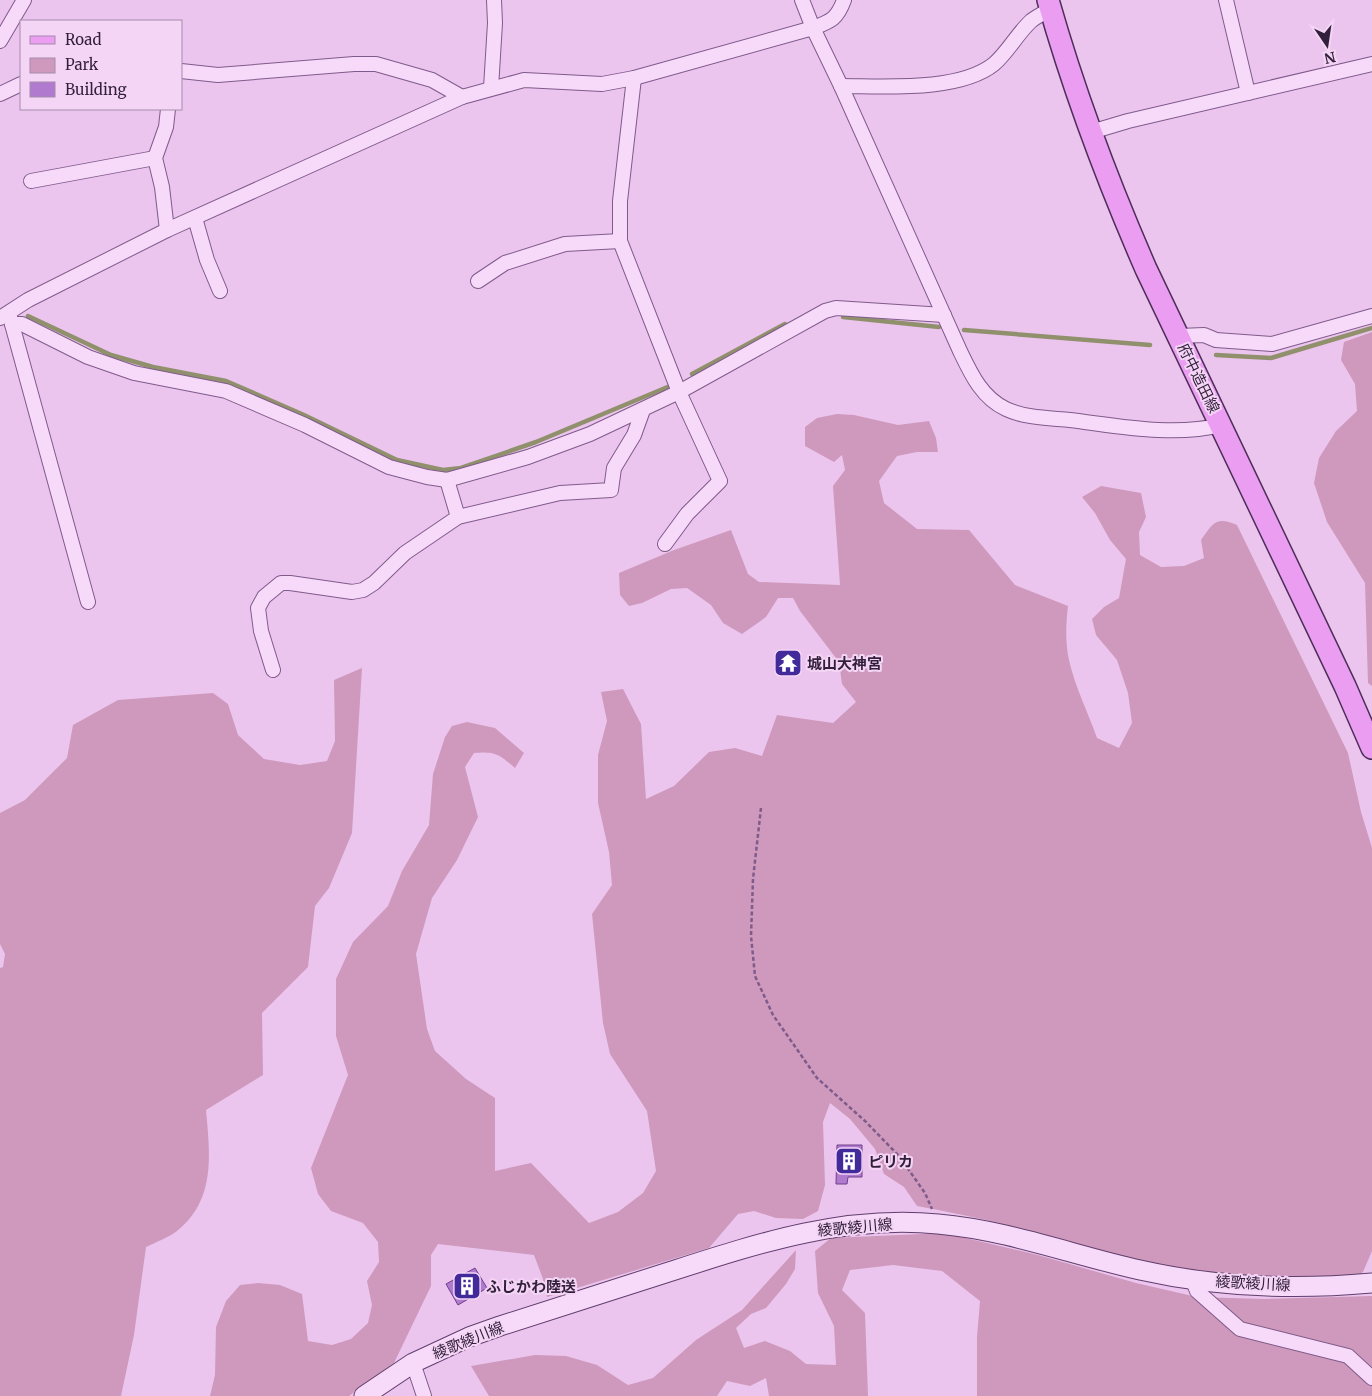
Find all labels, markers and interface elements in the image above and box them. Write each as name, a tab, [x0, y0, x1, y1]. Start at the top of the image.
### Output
legend	[20, 20, 182, 110]
north arrow	[1302, 20, 1352, 70]
text: Road	[65, 30, 101, 49]
text: N	[1323, 48, 1337, 68]
text: Park	[65, 55, 99, 74]
text: Building	[65, 80, 127, 99]
street label: 府中造田線	[1174, 340, 1224, 416]
temple icon: 城山大神宮	[773, 648, 803, 678]
place label: 城山大神宮	[807, 654, 882, 673]
building icon: ピリカ	[834, 1146, 864, 1176]
place label: ピリカ	[868, 1152, 913, 1171]
street label: 綾歌綾川線	[817, 1214, 893, 1240]
building icon: ふじかわ陸送	[452, 1271, 482, 1301]
street label: 綾歌綾川線	[1215, 1272, 1291, 1294]
place label: ふじかわ陸送	[486, 1277, 576, 1296]
street label: 綾歌綾川線	[430, 1317, 506, 1363]

